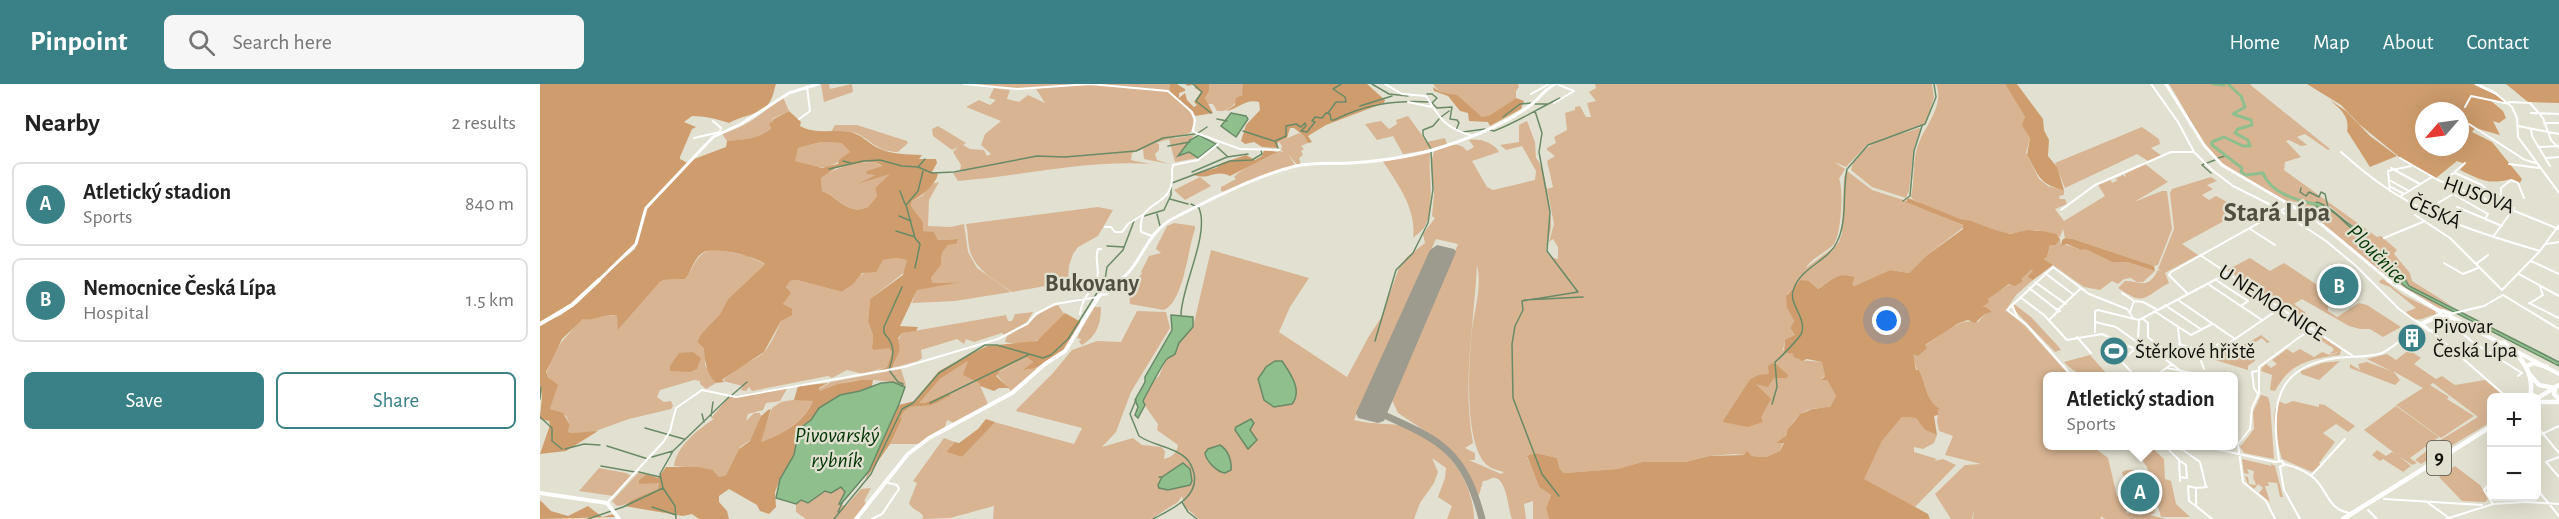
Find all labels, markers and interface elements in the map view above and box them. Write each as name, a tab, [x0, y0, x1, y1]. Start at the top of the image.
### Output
search box	[164, 15, 584, 69]
icon: search	[185, 26, 218, 59]
text: Pinpoint	[30, 28, 128, 56]
text: Search here	[233, 31, 332, 53]
text: Home	[2229, 32, 2280, 53]
text: Map	[2313, 32, 2350, 53]
text: About	[2383, 32, 2433, 53]
text: Contact	[2466, 32, 2529, 53]
north arrow	[2415, 102, 2469, 156]
text: Nearby	[24, 110, 100, 136]
text: 2 results	[452, 113, 516, 133]
street label: HUSOVA	[2441, 172, 2517, 218]
text: Atletický stadion	[83, 181, 231, 203]
street label: ČESKÁ	[2406, 189, 2465, 233]
text: A	[40, 194, 52, 214]
text: 840 m	[465, 194, 514, 214]
district label: Stará Lípa	[2223, 199, 2331, 226]
text: Sports	[83, 207, 132, 227]
water label: Ploučnice	[2343, 220, 2411, 288]
street label: U NEMOCNICE	[2215, 261, 2329, 345]
pin: B	[2320, 264, 2358, 308]
district label: Bukovany	[1045, 272, 1139, 296]
text: Nemocnice Česká Lípa	[83, 277, 276, 299]
text: B	[40, 290, 51, 310]
text: 1.5 km	[466, 290, 514, 310]
text: Hospital	[83, 303, 149, 323]
your location	[1872, 306, 1901, 335]
place label: Pivovar Česká Lípa	[2433, 316, 2518, 361]
building icon: Pivovar Česká Lípa	[2396, 322, 2428, 354]
sports icon: Štěrkové hřiště	[2098, 335, 2130, 367]
place label: Štěrkové hřiště	[2135, 339, 2255, 362]
button: Save	[24, 372, 264, 429]
button: Share	[276, 372, 516, 429]
popup	[2043, 372, 2238, 450]
text: Atletický stadion	[2066, 388, 2215, 410]
map controls	[2487, 393, 2541, 501]
button: +	[2487, 393, 2541, 447]
text: Sports	[2066, 414, 2116, 434]
water label: Pivovarský rybník	[795, 424, 879, 471]
road number: 9	[2427, 441, 2451, 475]
button: −	[2487, 447, 2541, 501]
pin: A	[2120, 470, 2160, 514]

